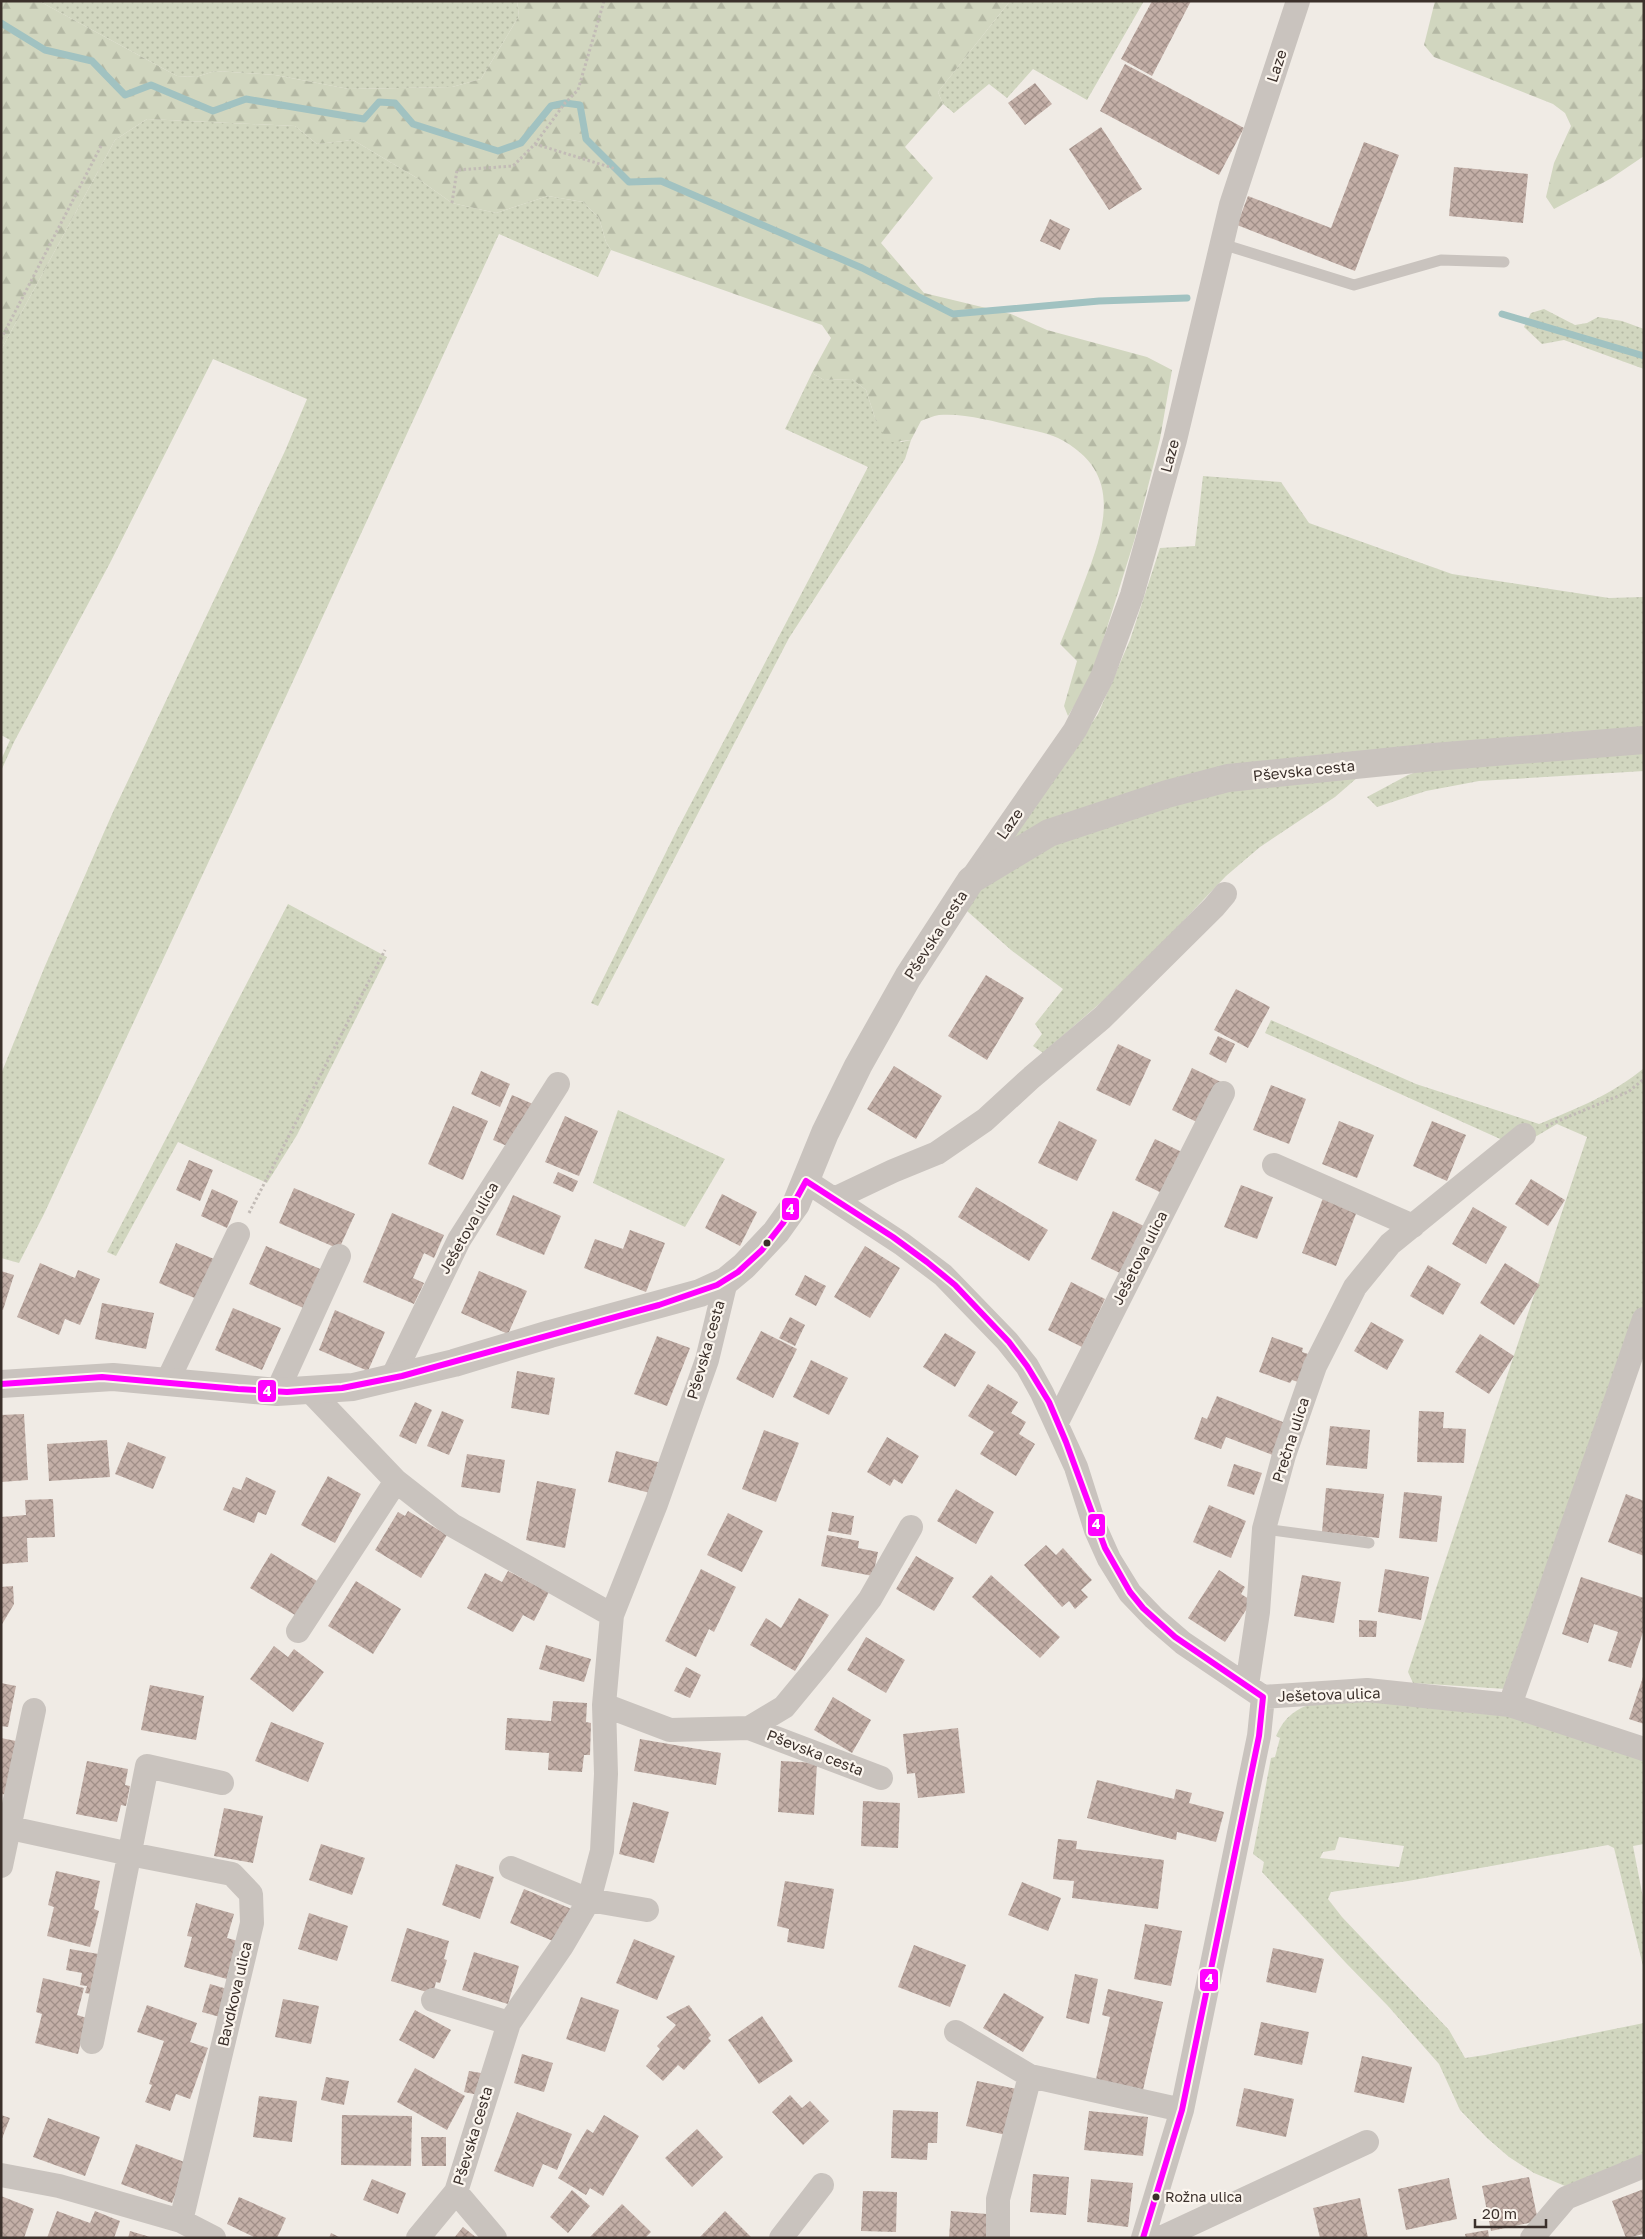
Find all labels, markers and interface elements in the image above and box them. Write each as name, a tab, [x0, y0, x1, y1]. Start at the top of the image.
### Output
street label: Laze	[1262, 47, 1290, 84]
street label: Laze	[1156, 437, 1182, 474]
street label: Pševska cesta	[1252, 756, 1356, 784]
street label: Laze	[992, 804, 1026, 842]
street label: Pševska cesta	[900, 887, 971, 982]
street label: Ješetova ulica	[435, 1178, 502, 1277]
line badge: 4	[781, 1197, 800, 1221]
text: 4	[786, 1200, 795, 1217]
street label: Ješetova ulica	[1108, 1208, 1171, 1308]
unlabelled marker	[762, 1238, 772, 1248]
street label: Pševska cesta	[682, 1298, 728, 1401]
line badge: 4	[257, 1379, 277, 1403]
text: 4	[263, 1382, 272, 1399]
street label: Prečna ulica	[1268, 1395, 1312, 1485]
line badge: 4	[1087, 1513, 1106, 1537]
text: 4	[1092, 1515, 1101, 1532]
street label: Ješetova ulica	[1277, 1683, 1381, 1705]
street label: Pševska cesta	[764, 1725, 866, 1779]
street label: Bavdkova ulica	[213, 1940, 255, 2048]
line badge: 4	[1199, 1968, 1219, 1992]
text: 4	[1205, 1970, 1214, 1987]
street label: Pševska cesta	[448, 2084, 496, 2187]
place label: Rožna ulica	[1165, 2188, 1242, 2205]
marker: Rožna ulica	[1151, 2192, 1161, 2202]
scale bar	[1475, 2196, 1546, 2228]
text: 20 m	[1482, 2204, 1517, 2222]

